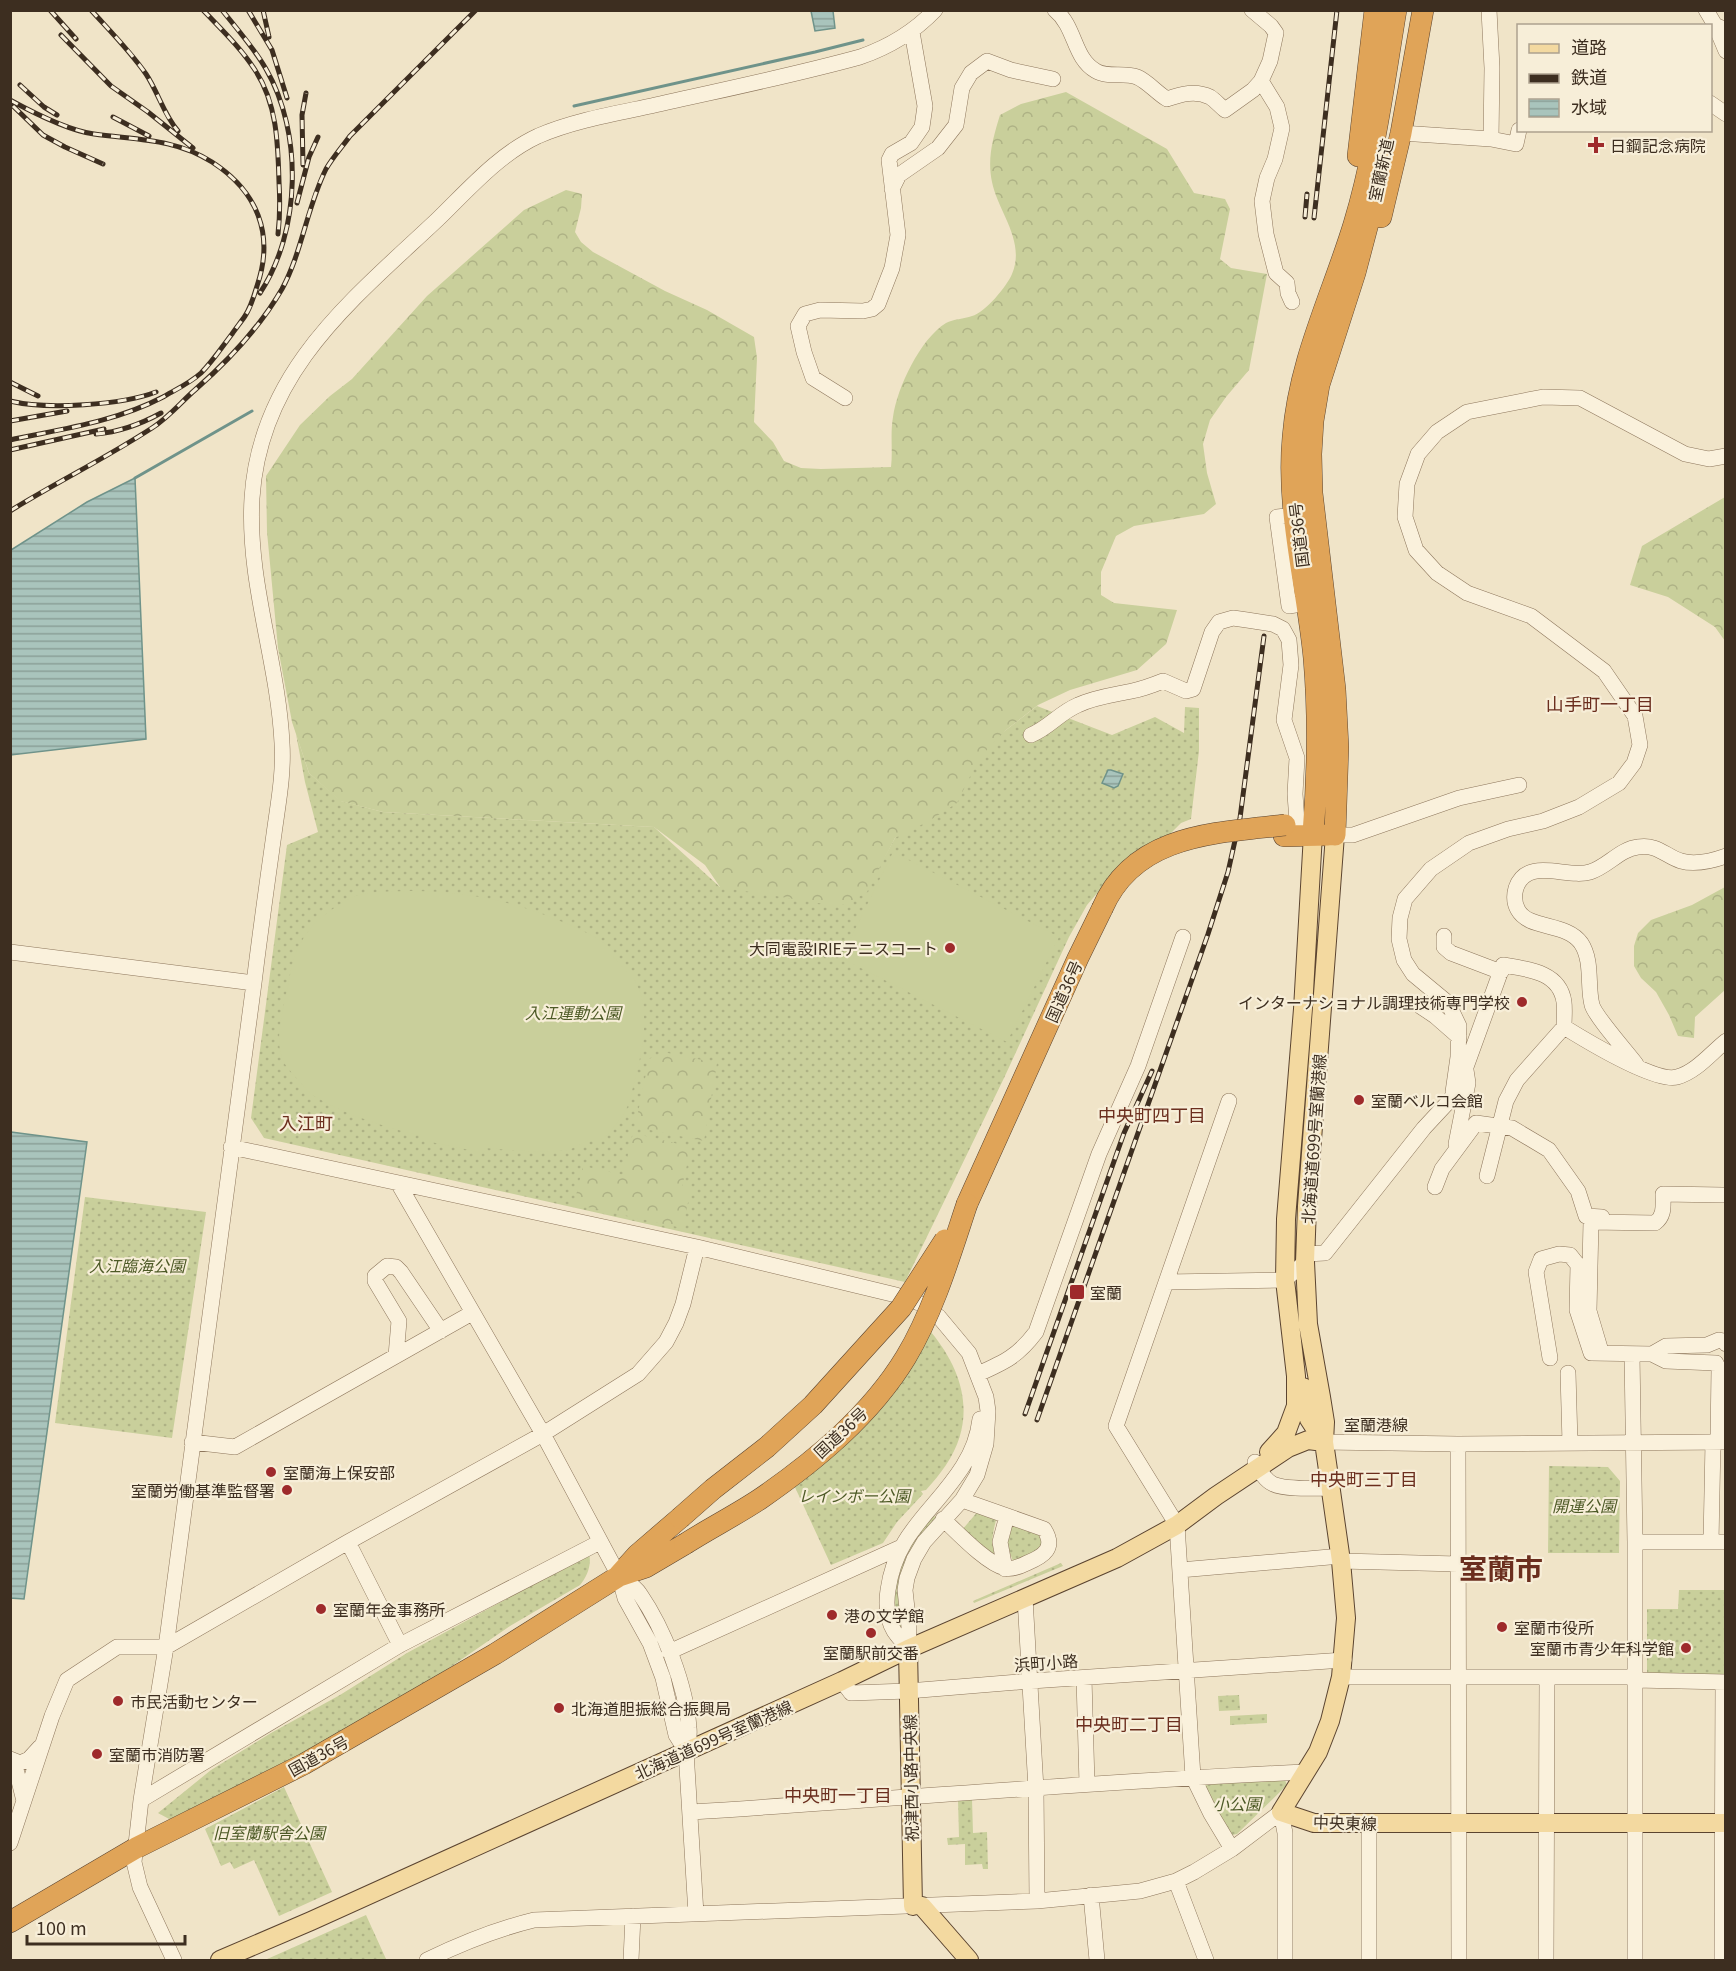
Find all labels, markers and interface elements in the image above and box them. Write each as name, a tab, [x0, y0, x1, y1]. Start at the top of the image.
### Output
legend	[1517, 24, 1712, 132]
text: 道路	[1571, 33, 1607, 59]
text: 鉄道	[1571, 63, 1607, 89]
text: 水域	[1571, 93, 1607, 119]
place label: 日鋼記念病院	[1610, 133, 1706, 157]
street label: 室蘭新道	[1362, 136, 1398, 204]
marker: 日鋼記念病院	[1587, 136, 1605, 154]
street label: 国道36号	[1282, 501, 1314, 569]
district label: 山手町一丁目	[1546, 690, 1654, 716]
place label: 大同電設IRIEテニスコート	[749, 936, 938, 960]
marker: 大同電設IRIEテニスコート	[943, 941, 957, 955]
street label: 国道36号	[1039, 956, 1087, 1026]
place label: インターナショナル調理技術専門学校	[1238, 990, 1510, 1014]
marker: インターナショナル調理技術専門学校	[1515, 995, 1529, 1009]
park label: 入江運動公園	[525, 1000, 623, 1024]
street label: 北海道道699号室蘭港線	[1295, 1053, 1331, 1225]
place label: 室蘭ベルコ会館	[1371, 1088, 1483, 1112]
marker: 室蘭ベルコ会館	[1352, 1093, 1366, 1107]
district label: 中央町四丁目	[1098, 1101, 1206, 1127]
district label: 入江町	[279, 1109, 333, 1135]
park label: 入江臨海公園	[89, 1253, 187, 1277]
place label: 室蘭	[1090, 1280, 1122, 1304]
marker: 室蘭	[1068, 1283, 1086, 1301]
street label: 国道36号	[808, 1401, 872, 1463]
street label: 室蘭港線	[1344, 1412, 1408, 1436]
place label: 室蘭海上保安部	[283, 1460, 395, 1484]
marker: 室蘭海上保安部	[264, 1465, 278, 1479]
district label: 中央町三丁目	[1310, 1465, 1418, 1491]
place label: 室蘭労働基準監督署	[131, 1478, 275, 1502]
marker: 室蘭労働基準監督署	[280, 1483, 294, 1497]
park label: レインボー公園	[798, 1483, 912, 1507]
park label: 開運公園	[1552, 1493, 1618, 1517]
district label: 室蘭市	[1459, 1547, 1543, 1587]
place label: 室蘭年金事務所	[333, 1597, 445, 1621]
marker: 室蘭年金事務所	[314, 1602, 328, 1616]
place label: 港の文学館	[844, 1603, 924, 1627]
marker: 港の文学館	[825, 1608, 839, 1622]
place label: 室蘭市役所	[1514, 1615, 1594, 1639]
marker: 室蘭市役所	[1495, 1620, 1509, 1634]
marker: 室蘭駅前交番	[864, 1626, 878, 1640]
place label: 室蘭市青少年科学館	[1530, 1636, 1674, 1660]
place label: 室蘭駅前交番	[823, 1640, 919, 1664]
marker: 室蘭市青少年科学館	[1679, 1641, 1693, 1655]
street label: 浜町小路	[1013, 1648, 1079, 1676]
place label: 市民活動センター	[130, 1689, 258, 1713]
street label: 北海道道699号室蘭港線	[630, 1693, 796, 1785]
marker: 市民活動センター	[111, 1694, 125, 1708]
place label: 北海道胆振総合振興局	[571, 1696, 731, 1720]
marker: 北海道胆振総合振興局	[552, 1701, 566, 1715]
district label: 中央町二丁目	[1075, 1710, 1183, 1736]
street label: 祝津西小路中央線	[897, 1714, 923, 1842]
street label: 国道36号	[283, 1729, 353, 1781]
place label: 室蘭市消防署	[109, 1742, 205, 1766]
marker: 室蘭市消防署	[90, 1747, 104, 1761]
district label: 中央町一丁目	[784, 1781, 892, 1807]
park label: 小公園	[1213, 1791, 1263, 1815]
street label: 中央東線	[1313, 1809, 1377, 1835]
park label: 旧室蘭駅舎公園	[213, 1820, 327, 1844]
scale bar	[27, 1908, 184, 1946]
text: 100 m	[36, 1914, 87, 1940]

